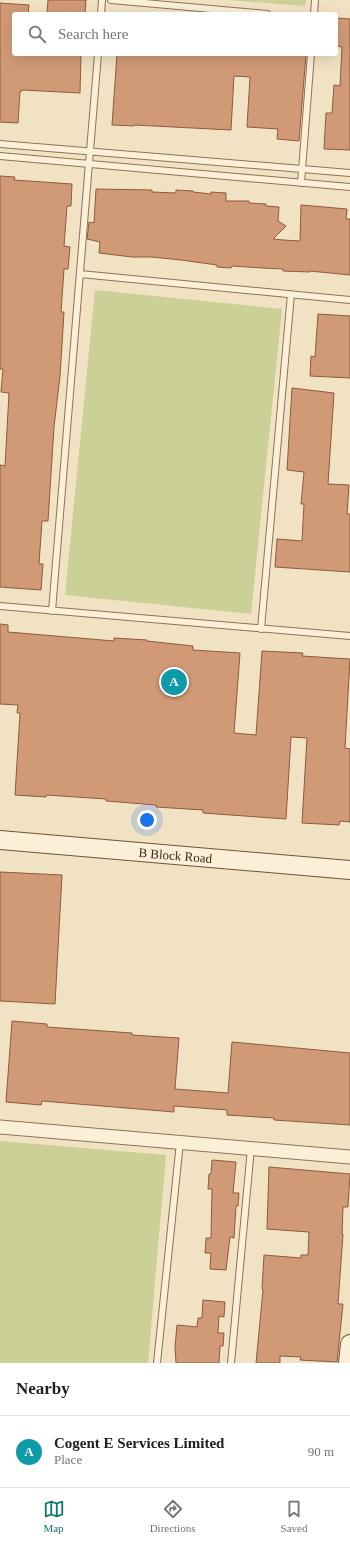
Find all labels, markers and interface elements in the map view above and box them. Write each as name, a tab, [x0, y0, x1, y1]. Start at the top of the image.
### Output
search box	[12, 12, 338, 56]
icon: search	[26, 23, 48, 45]
text: Search here	[58, 26, 128, 42]
pin: A	[161, 667, 187, 697]
your location	[137, 810, 157, 830]
street label: B Block Road	[138, 845, 213, 866]
text: Nearby	[16, 1379, 70, 1398]
text: Cogent E Services Limited	[54, 1435, 224, 1451]
text: A	[24, 1444, 34, 1459]
text: 90 m	[308, 1444, 334, 1459]
text: Place	[54, 1452, 82, 1467]
tab: Map	[43, 1498, 65, 1534]
tab: Directions	[150, 1498, 195, 1534]
tab: Saved	[281, 1498, 307, 1534]

